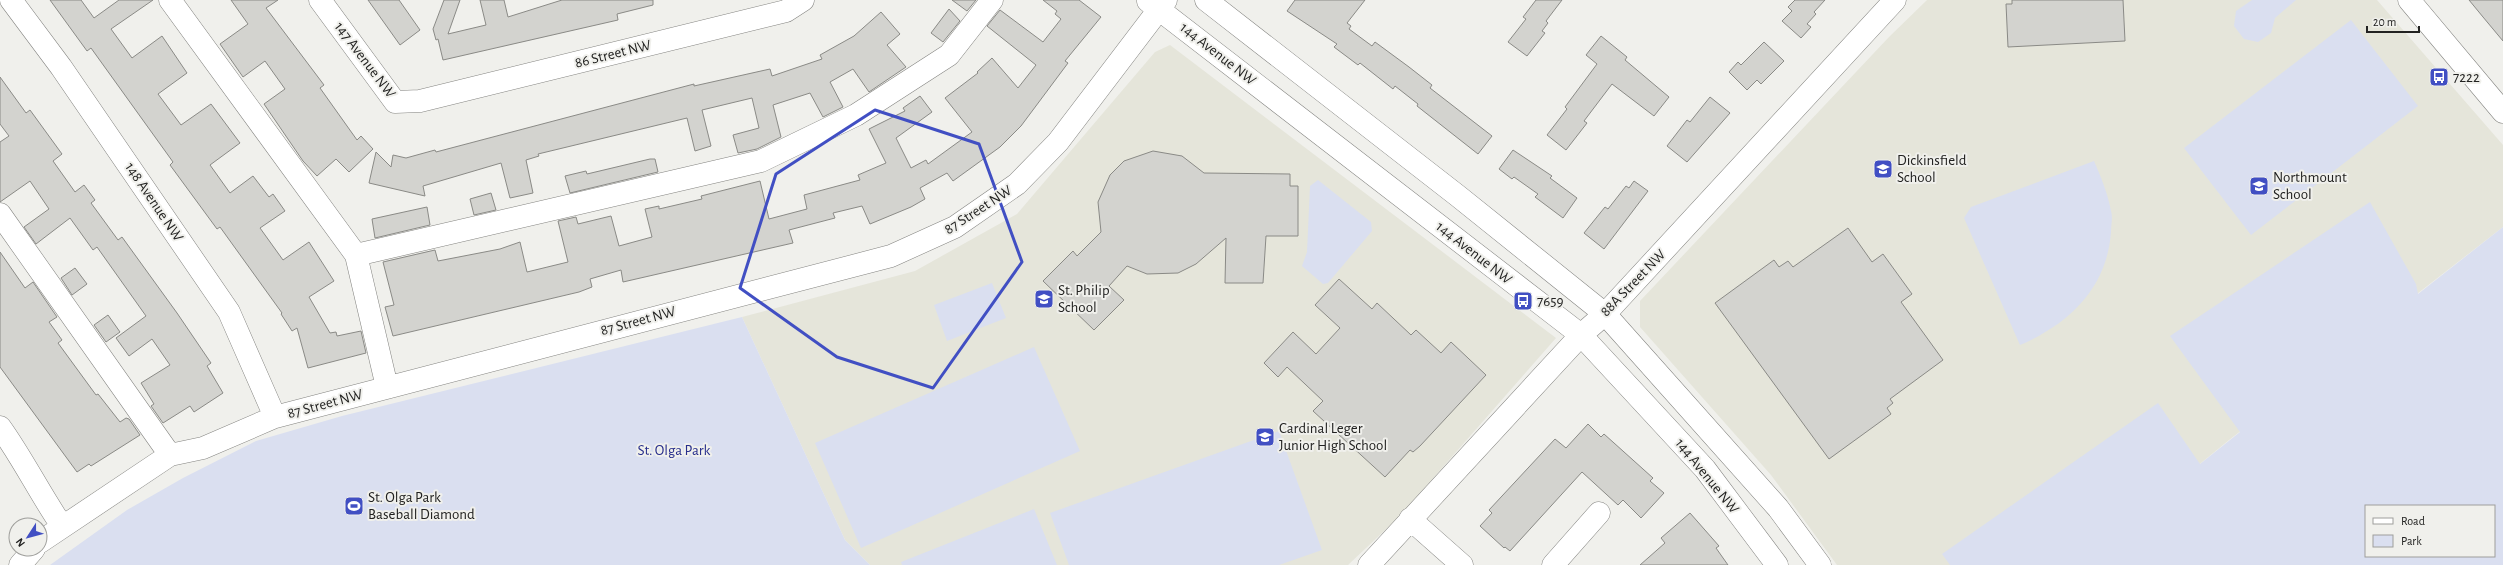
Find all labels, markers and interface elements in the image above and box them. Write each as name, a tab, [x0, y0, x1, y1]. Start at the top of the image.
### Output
scale bar	[2367, 8, 2419, 34]
text: 20 m	[2373, 16, 2396, 28]
street label: 147 Avenue NW	[332, 19, 399, 101]
street label: 144 Avenue NW	[1177, 20, 1259, 88]
street label: 86 Street NW	[573, 37, 653, 71]
bus stop icon: 7222	[2428, 66, 2450, 88]
place label: 7222	[2453, 70, 2480, 85]
place label: Dickinsfield School	[1897, 153, 1967, 185]
school or university icon: Dickinsfield School	[1872, 158, 1894, 180]
street label: 148 Avenue NW	[122, 160, 186, 245]
place label: Northmount School	[2273, 170, 2347, 202]
school or university icon: Northmount School	[2248, 175, 2270, 197]
street label: 87 Street NW	[942, 182, 1015, 237]
street label: 144 Avenue NW	[1433, 219, 1515, 287]
street label: 88A Street NW	[1598, 246, 1669, 319]
place label: St. Philip School	[1058, 283, 1110, 315]
school or university icon: St. Philip School	[1033, 288, 1055, 310]
bus stop icon: 7659	[1512, 290, 1534, 312]
place label: 7659	[1537, 294, 1564, 309]
street label: 87 Street NW	[599, 304, 678, 338]
street label: 87 Street NW	[286, 387, 365, 421]
place label: Cardinal Leger Junior High School	[1279, 421, 1387, 453]
school or university icon: Cardinal Leger Junior High School	[1254, 426, 1276, 448]
street label: 144 Avenue NW	[1672, 436, 1742, 517]
park label: St. Olga Park	[638, 443, 711, 458]
place label: St. Olga Park Baseball Diamond	[368, 490, 475, 522]
sports icon: St. Olga Park Baseball Diamond	[343, 495, 365, 517]
legend	[2365, 505, 2495, 557]
text: Road	[2401, 515, 2425, 527]
north arrow	[8, 517, 48, 557]
text: Park	[2401, 535, 2422, 547]
text: N	[14, 536, 27, 549]

